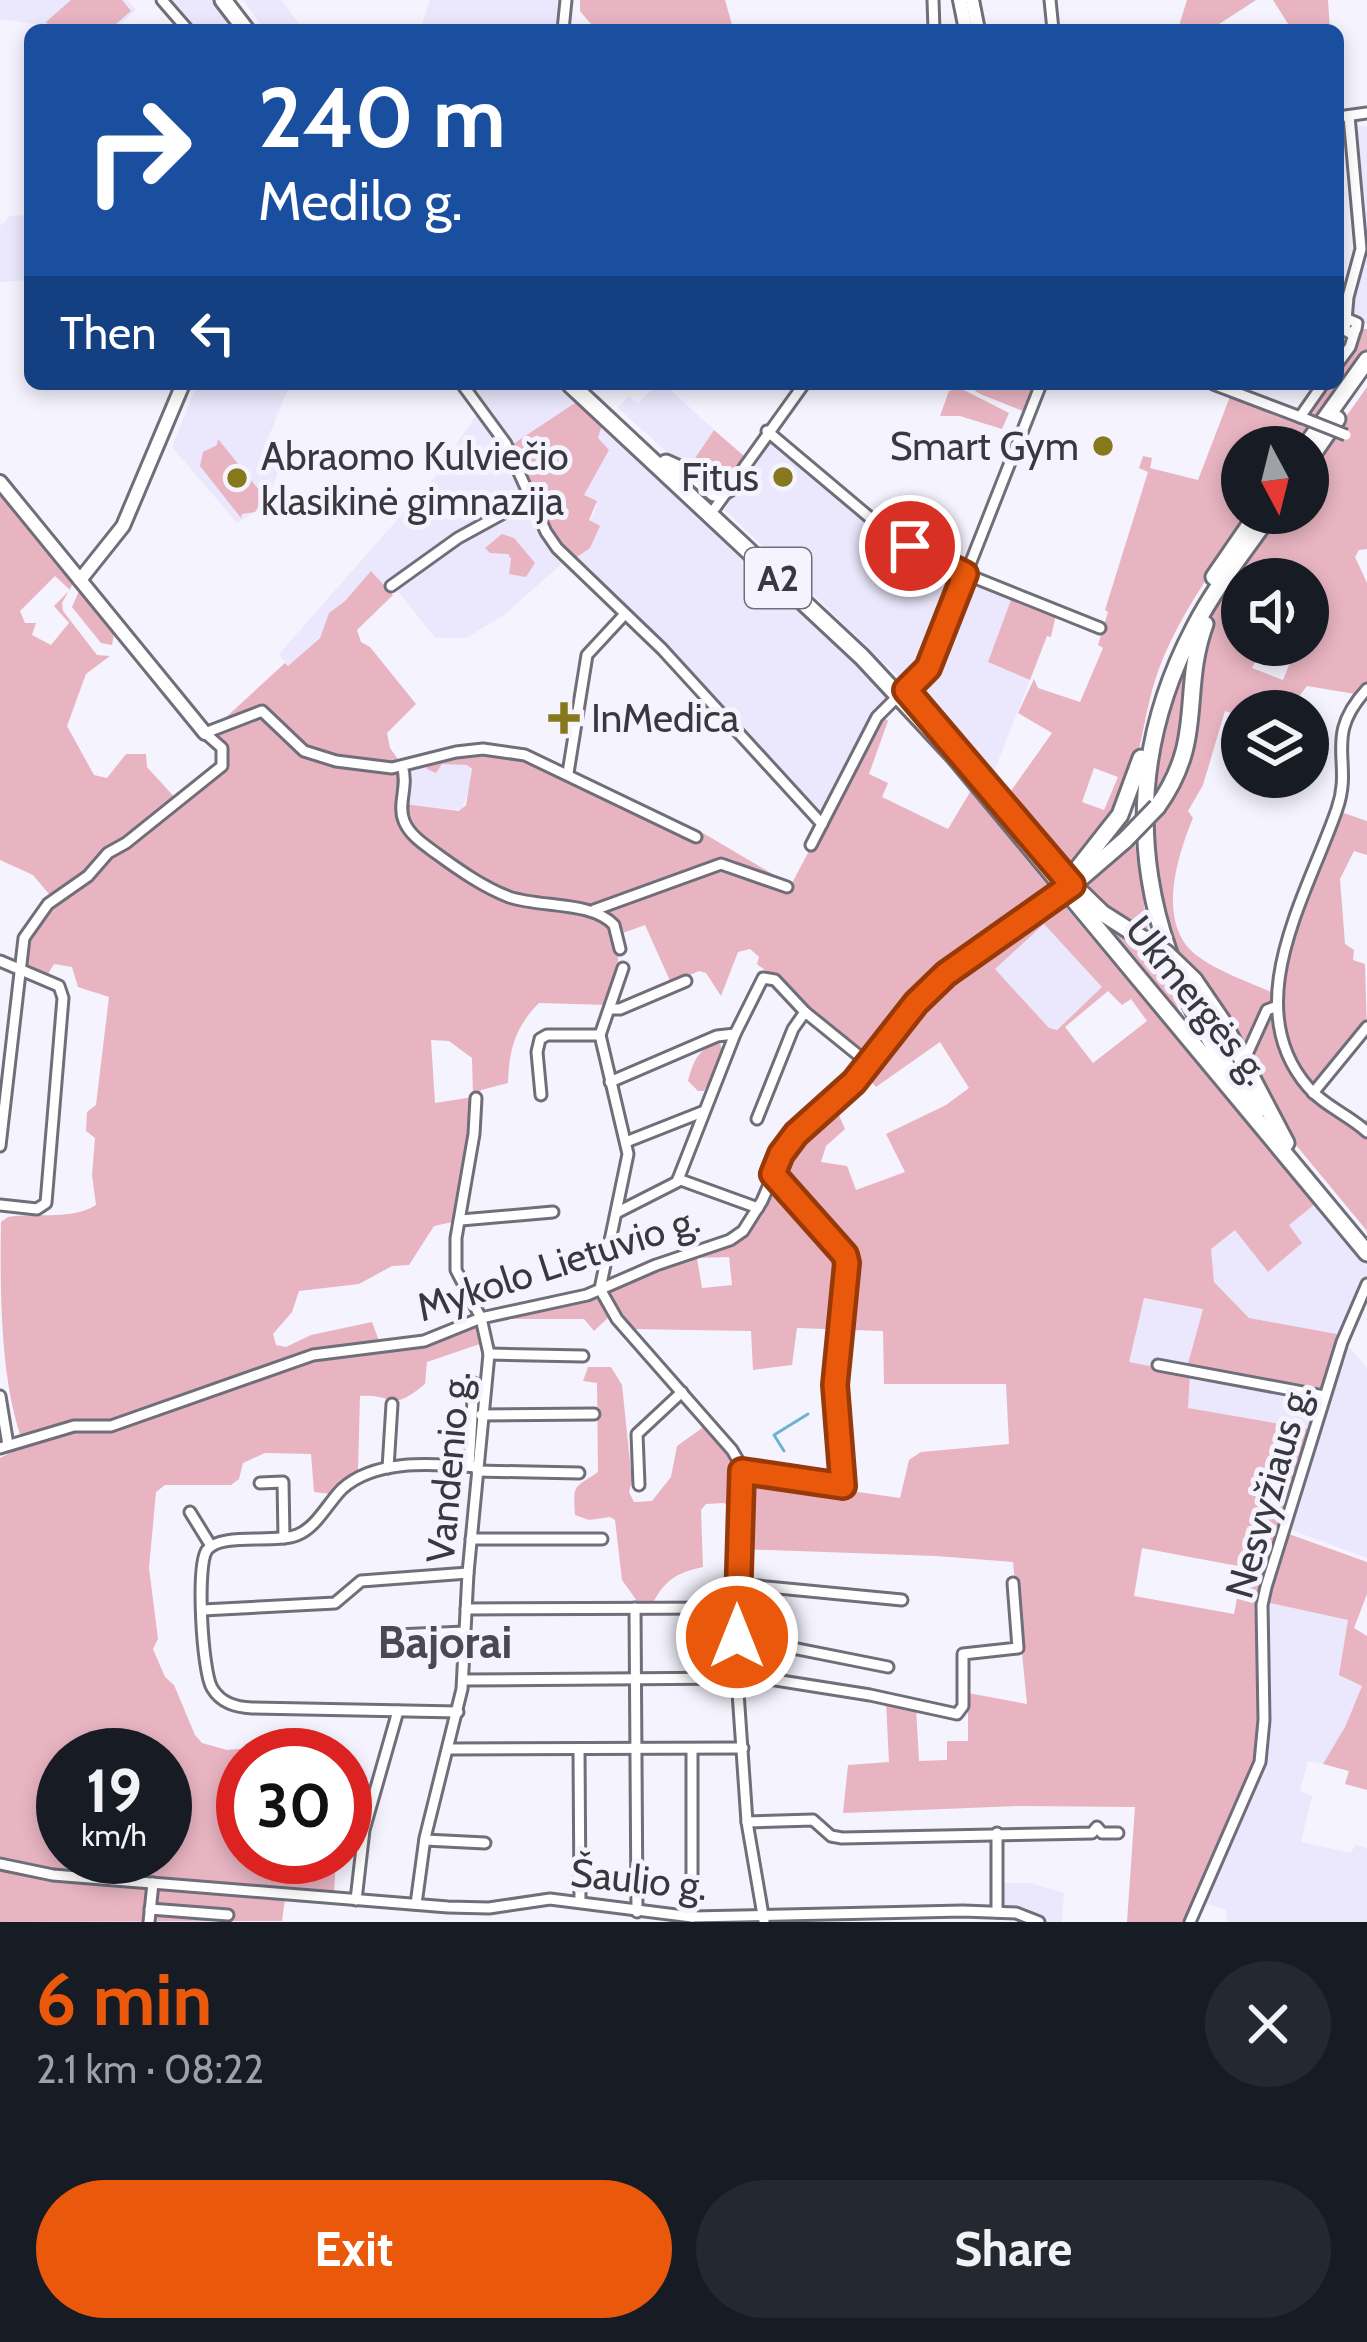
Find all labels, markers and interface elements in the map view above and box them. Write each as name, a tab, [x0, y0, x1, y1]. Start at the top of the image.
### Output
text: 240 m	[258, 66, 506, 168]
icon: right	[60, 72, 216, 228]
text: Medilo g.	[258, 168, 463, 234]
icon: left	[180, 300, 246, 366]
text: Then	[60, 306, 156, 360]
place label: Smart Gym	[890, 422, 1079, 470]
north arrow	[1221, 426, 1329, 534]
map controls	[1221, 426, 1329, 798]
place label: Abraomo Kulviečio klasikinė gimnazija	[261, 432, 569, 525]
marker: Smart Gym	[1090, 433, 1116, 459]
place label: Fitus	[681, 453, 759, 501]
marker: Fitus	[770, 464, 796, 490]
marker: Abraomo Kulviečio klasikinė gimnazija	[224, 465, 250, 491]
pin	[859, 495, 961, 597]
icon: arrive	[877, 513, 943, 579]
road number: A2	[745, 548, 811, 608]
button: sound	[1221, 558, 1329, 666]
button: layers	[1221, 690, 1329, 798]
place label: InMedica	[591, 694, 740, 742]
marker: InMedica	[548, 702, 580, 734]
street label: Ukmergės g.	[1115, 906, 1281, 1094]
street label: Mykolo Lietuvio g.	[411, 1195, 705, 1331]
street label: Vandenio g.	[416, 1369, 480, 1565]
street label: Nesvyžiaus g.	[1215, 1379, 1321, 1603]
position arrow	[674, 1574, 800, 1700]
district label: Bajorai	[378, 1615, 512, 1669]
speed limit sign: 30	[216, 1728, 372, 1884]
text: 19	[86, 1754, 142, 1827]
text: km/h	[81, 1817, 147, 1854]
street label: Šaulio g.	[568, 1848, 710, 1910]
text: 6 min	[36, 1956, 212, 2043]
button: close	[1205, 1961, 1331, 2087]
text: 2.1 km · 08:22	[36, 2045, 264, 2093]
button: Exit	[36, 2180, 672, 2318]
button: Share	[696, 2180, 1331, 2318]

